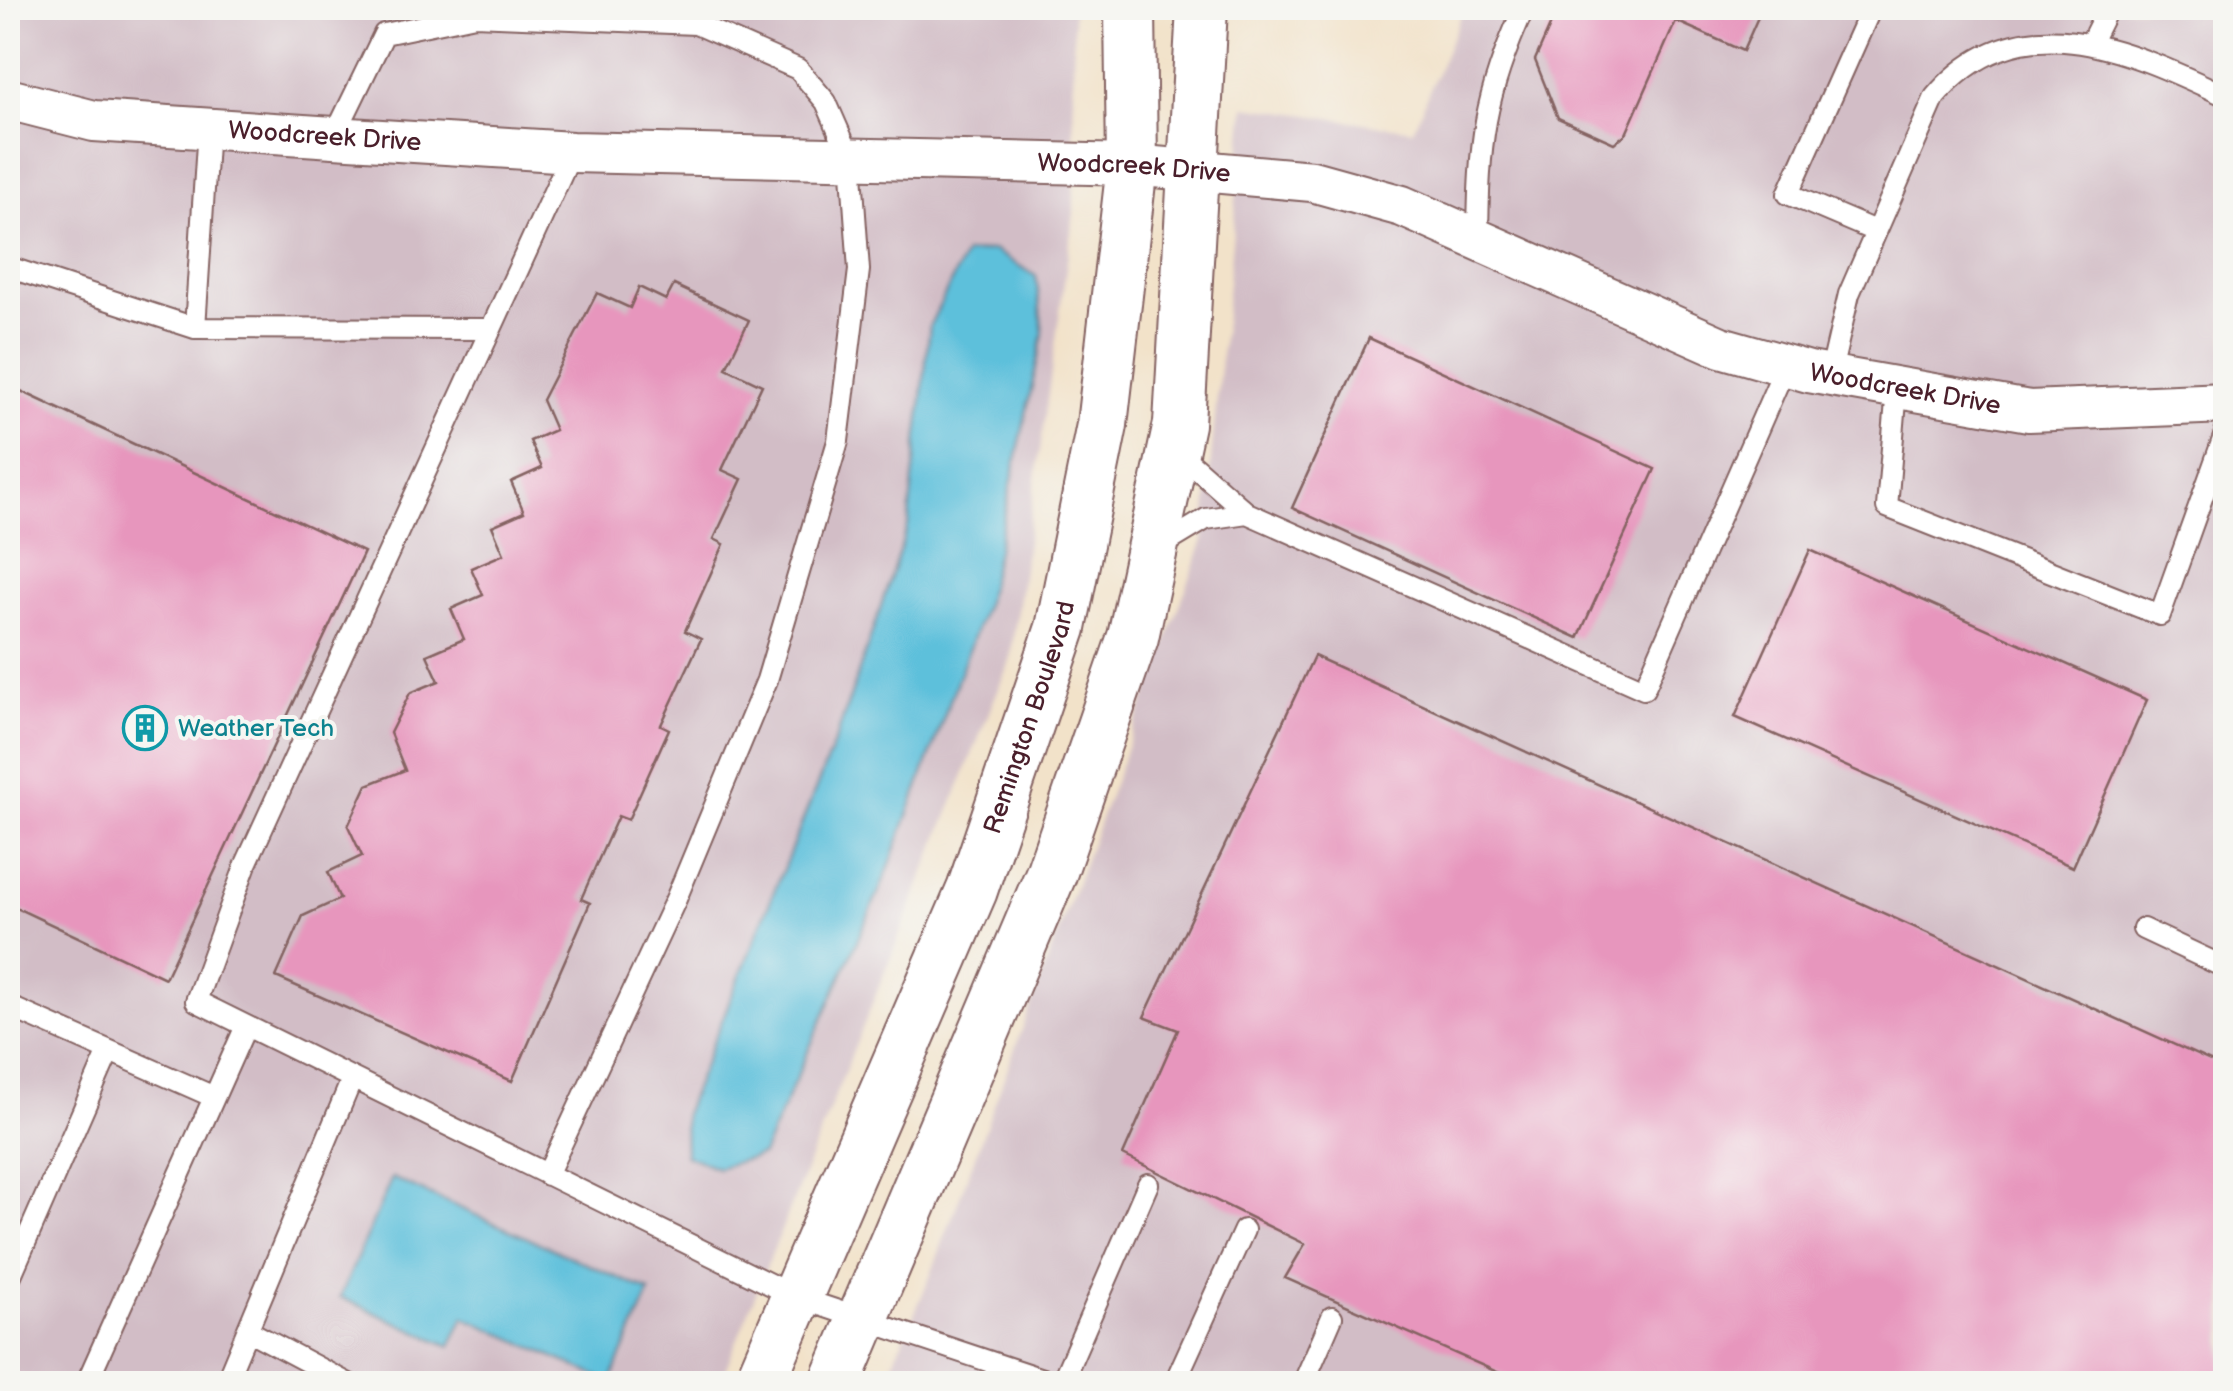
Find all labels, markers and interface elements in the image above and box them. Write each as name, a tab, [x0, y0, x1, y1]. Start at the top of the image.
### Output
street label: Woodcreek Drive	[227, 114, 422, 158]
street label: Woodcreek Drive	[1037, 147, 1232, 189]
street label: Woodcreek Drive	[1807, 357, 2003, 421]
street label: Remington Boulevard	[977, 598, 1082, 838]
building icon: Weather Tech	[122, 705, 168, 751]
place label: Weather Tech	[178, 713, 334, 744]

